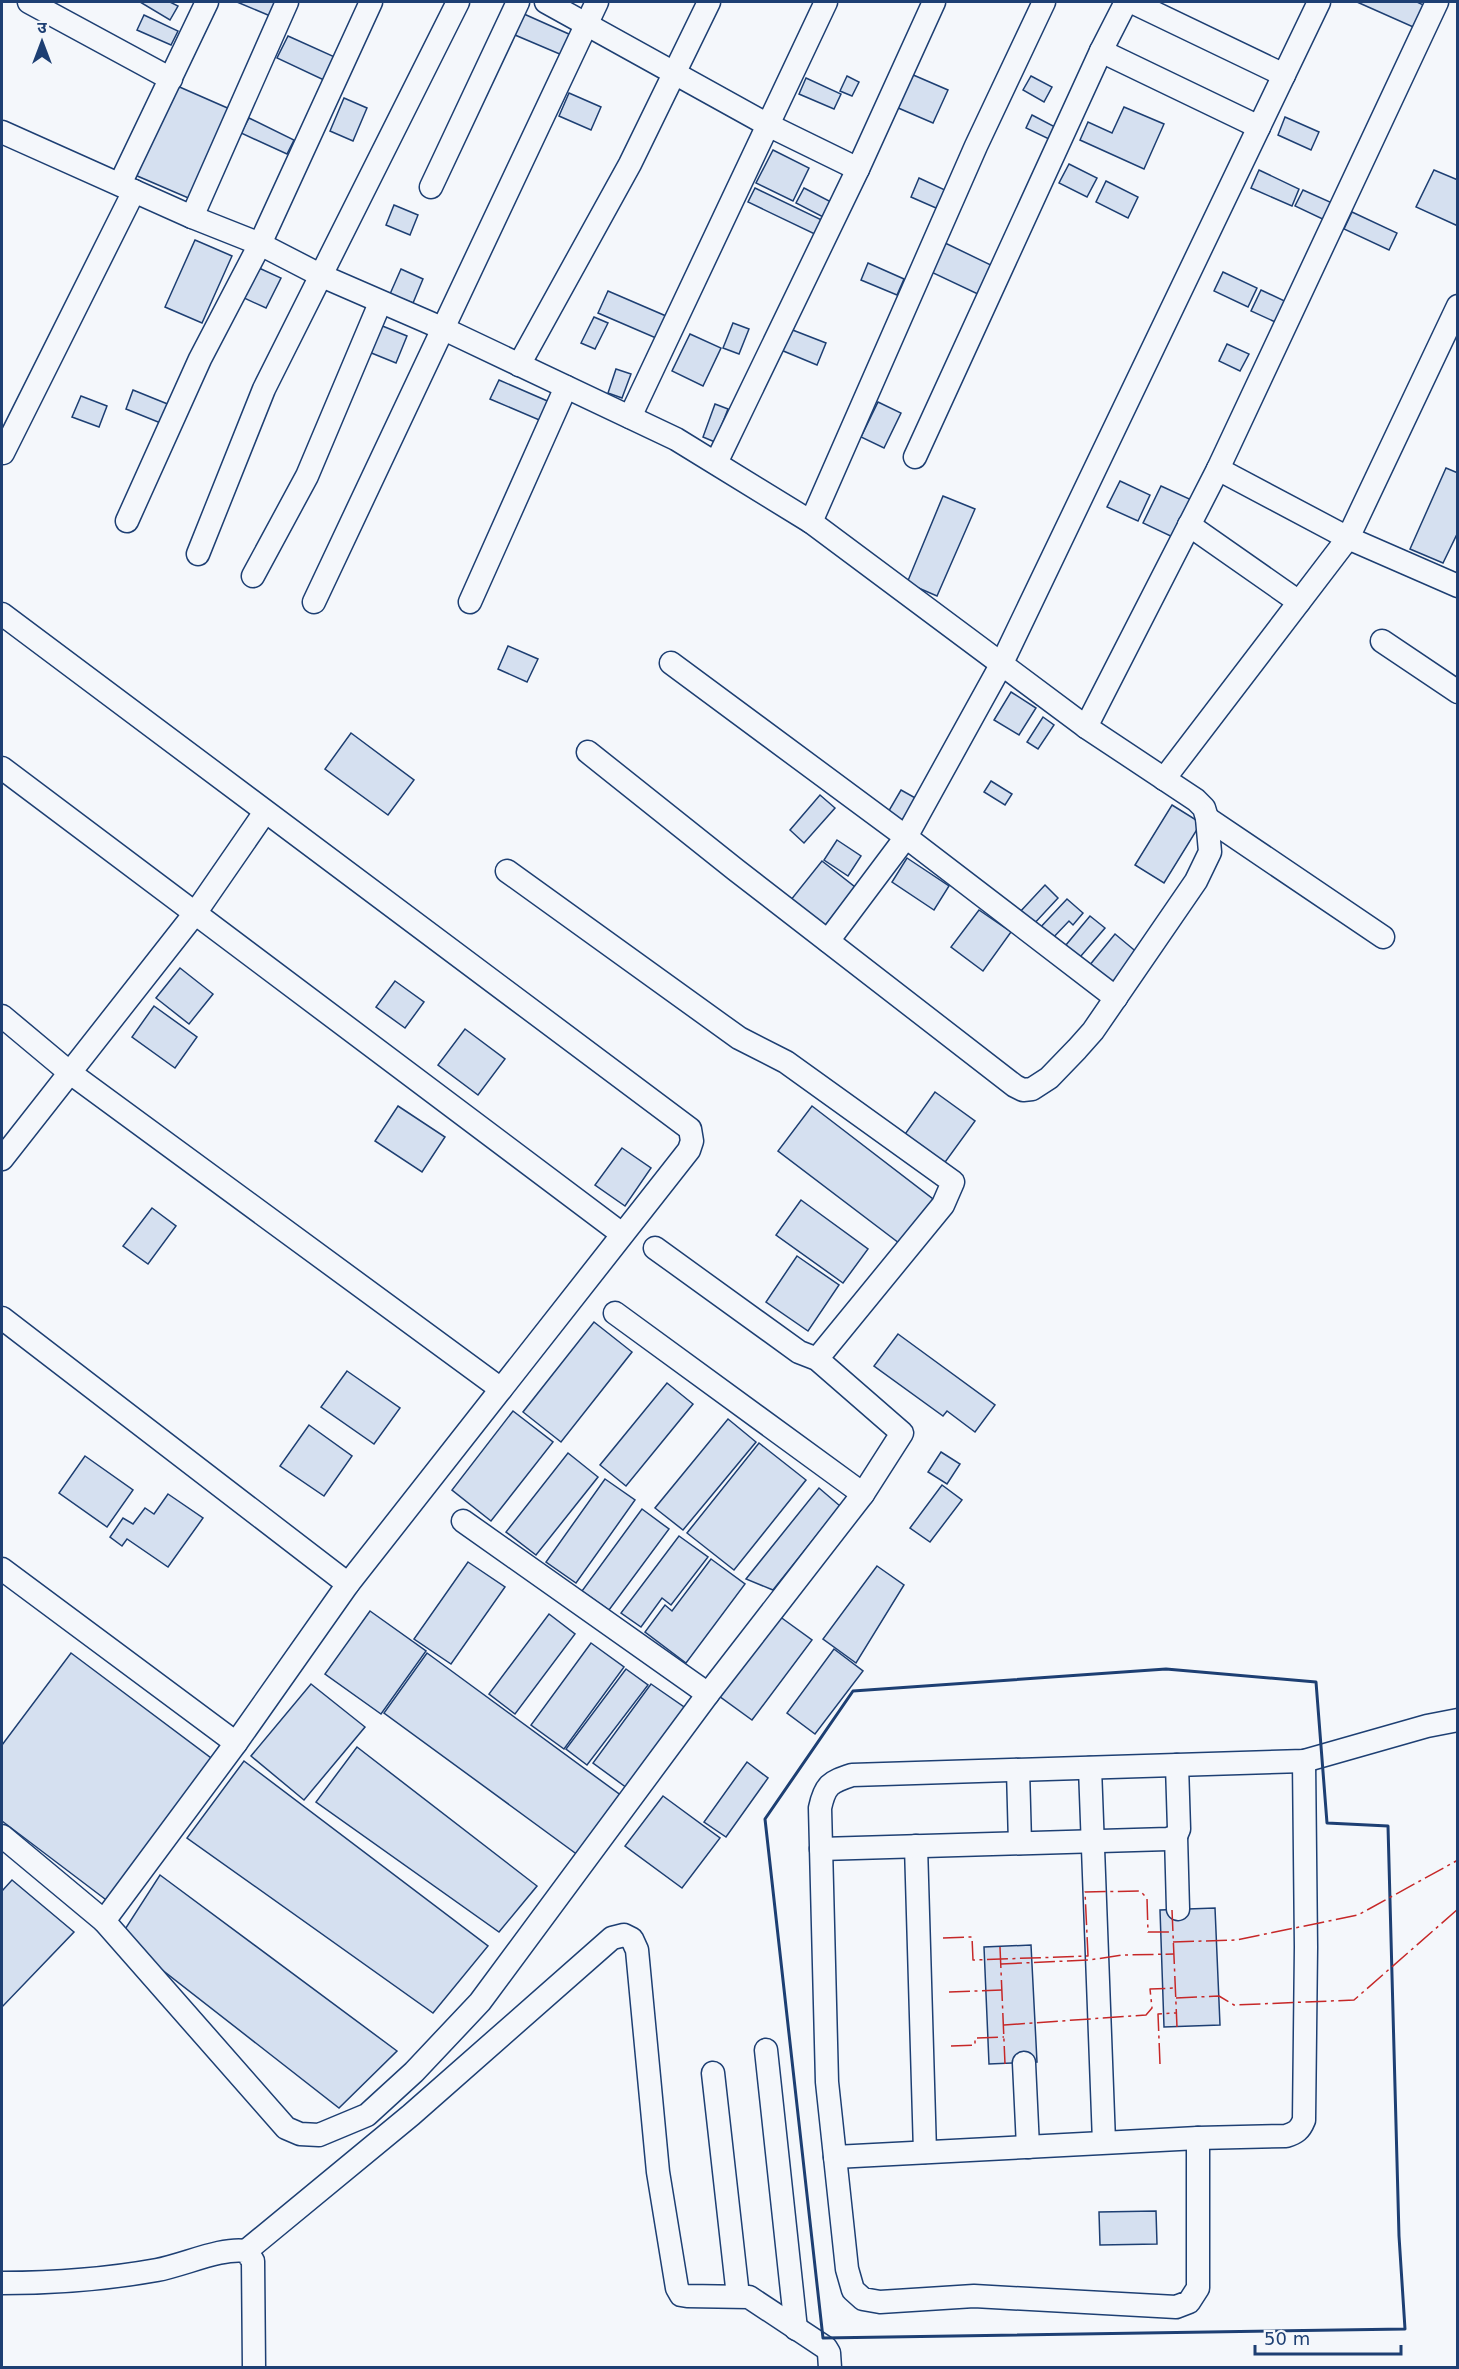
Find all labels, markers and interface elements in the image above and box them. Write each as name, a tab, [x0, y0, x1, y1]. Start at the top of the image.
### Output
north arrow	[12, 12, 72, 72]
text: उ	[37, 18, 47, 37]
scale bar	[1255, 2318, 1400, 2356]
text: 50 m	[1264, 2328, 1310, 2349]

